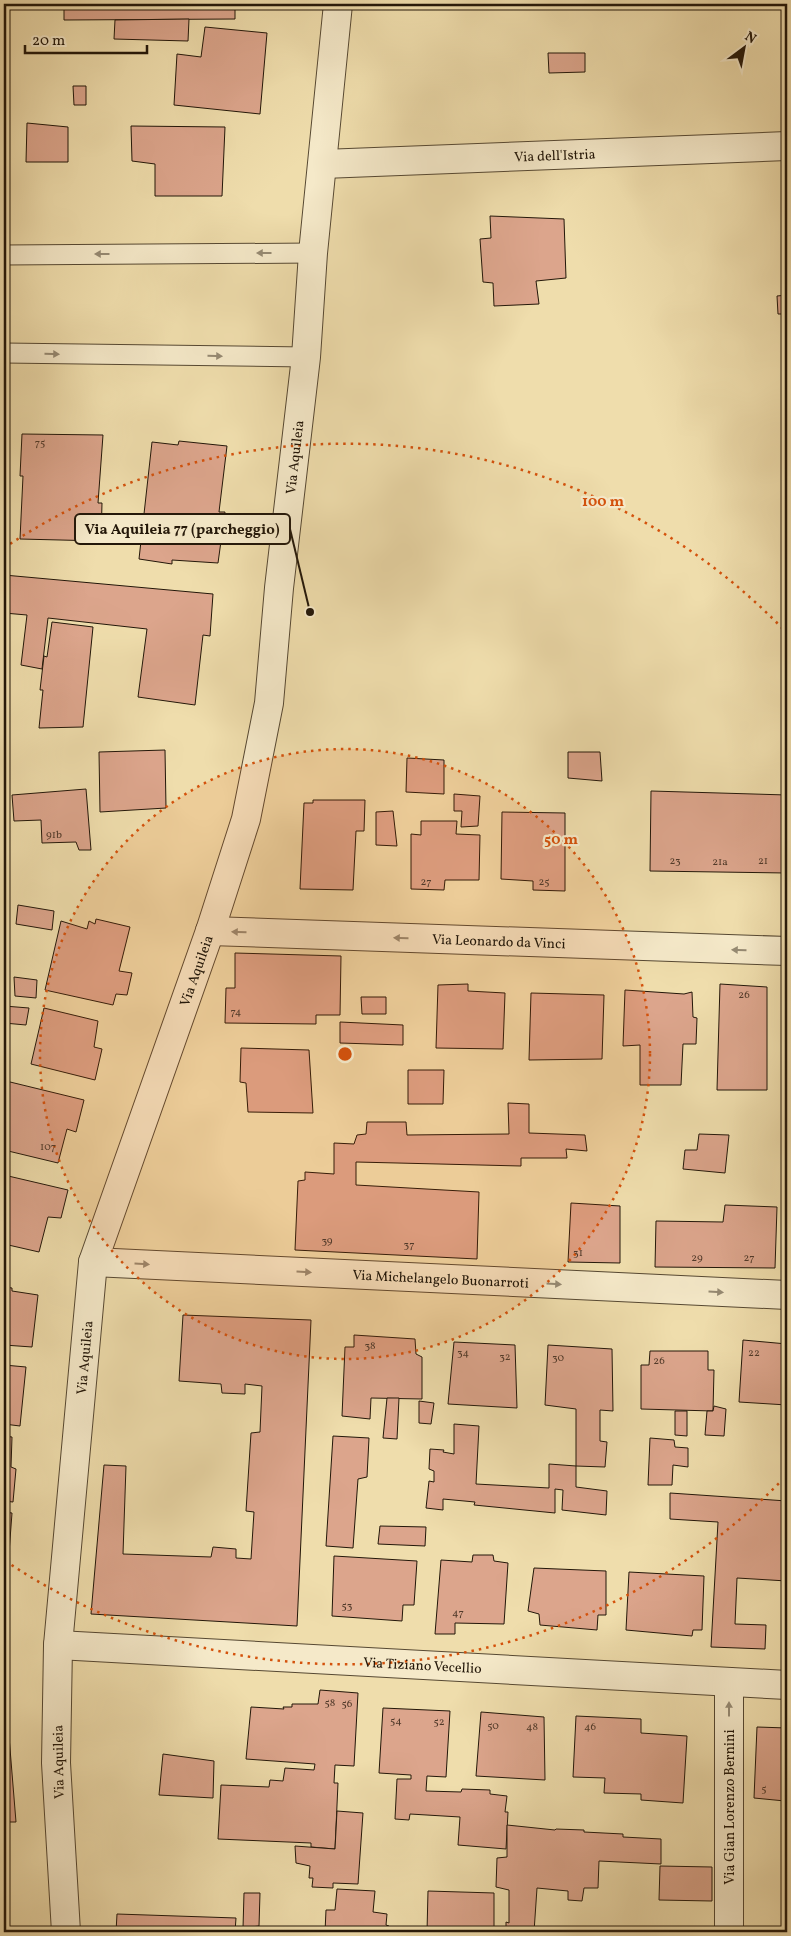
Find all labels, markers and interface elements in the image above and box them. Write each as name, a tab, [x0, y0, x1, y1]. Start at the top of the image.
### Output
scale bar	[25, 22, 148, 54]
north arrow	[718, 22, 768, 72]
text: N	[741, 27, 759, 49]
text: 20 m	[32, 31, 65, 52]
street label: Via dell'Istria	[514, 145, 596, 168]
one-way arrow	[256, 249, 272, 257]
one-way arrow	[93, 250, 109, 258]
one-way arrow	[45, 350, 61, 358]
one-way arrow	[207, 352, 223, 360]
street label: Via Aquileia	[282, 419, 310, 495]
house number: 75	[35, 436, 45, 451]
text: 100 m	[582, 492, 625, 513]
callout: Via Aquileia 77 (parcheggio)	[75, 514, 290, 544]
text: Via Aquileia 77 (parcheggio)	[84, 520, 280, 541]
house number: 91b	[46, 828, 62, 843]
text: 50 m	[544, 830, 578, 851]
house number: 23	[669, 854, 681, 869]
house number: 21	[758, 854, 768, 869]
house number: 21a	[712, 855, 728, 870]
house number: 27	[421, 875, 431, 890]
house number: 25	[538, 875, 550, 890]
one-way arrow	[231, 928, 247, 936]
street label: Via Leonardo da Vinci	[432, 931, 566, 954]
street label: Via Aquileia	[176, 933, 219, 1009]
one-way arrow	[393, 934, 409, 942]
one-way arrow	[730, 945, 746, 953]
house number: 26	[738, 988, 750, 1003]
house number: 74	[231, 1005, 242, 1020]
centre of rings	[336, 1045, 354, 1063]
house number: 107	[40, 1140, 56, 1155]
house number: 39	[321, 1234, 333, 1249]
house number: 37	[404, 1238, 414, 1253]
house number: 31	[573, 1246, 583, 1261]
house number: 29	[691, 1251, 703, 1266]
house number: 27	[744, 1251, 754, 1266]
one-way arrow	[134, 1260, 150, 1268]
street label: Via Michelangelo Buonarroti	[352, 1266, 529, 1294]
one-way arrow	[297, 1268, 313, 1276]
one-way arrow	[546, 1280, 562, 1288]
one-way arrow	[709, 1288, 725, 1296]
street label: Via Aquileia	[73, 1320, 99, 1396]
house number: 38	[364, 1339, 376, 1354]
house number: 34	[457, 1346, 470, 1361]
house number: 22	[748, 1346, 760, 1361]
house number: 32	[499, 1350, 511, 1365]
house number: 30	[552, 1351, 564, 1366]
house number: 26	[653, 1354, 665, 1369]
house number: 53	[342, 1599, 353, 1614]
house number: 47	[452, 1606, 464, 1621]
street label: Via Tiziano Vecellio	[363, 1654, 482, 1679]
house number: 58	[325, 1696, 336, 1711]
house number: 56	[342, 1697, 353, 1712]
one-way arrow	[725, 1700, 733, 1716]
house number: 54	[390, 1714, 402, 1729]
house number: 52	[433, 1715, 445, 1730]
house number: 50	[487, 1719, 499, 1734]
house number: 48	[526, 1720, 538, 1735]
house number: 46	[584, 1720, 596, 1735]
street label: Via Aquileia	[49, 1725, 70, 1799]
street label: Via Gian Lorenzo Bernini	[721, 1729, 740, 1885]
house number: 5	[761, 1782, 767, 1797]

